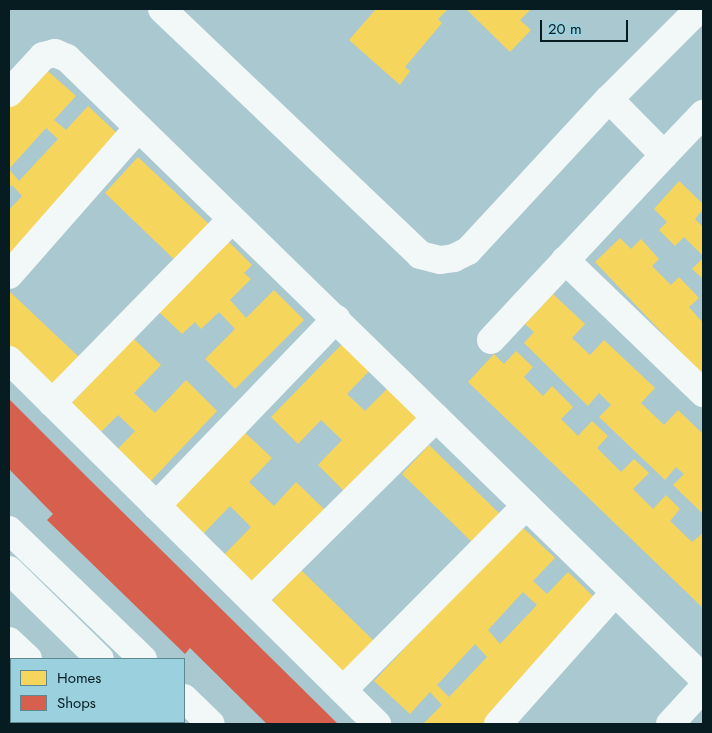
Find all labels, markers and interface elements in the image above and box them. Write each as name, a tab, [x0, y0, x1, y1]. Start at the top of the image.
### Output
scale bar	[542, 10, 630, 42]
text: 20 m	[548, 18, 582, 40]
legend	[10, 658, 185, 723]
text: Homes	[57, 667, 101, 689]
text: Shops	[57, 692, 96, 714]

